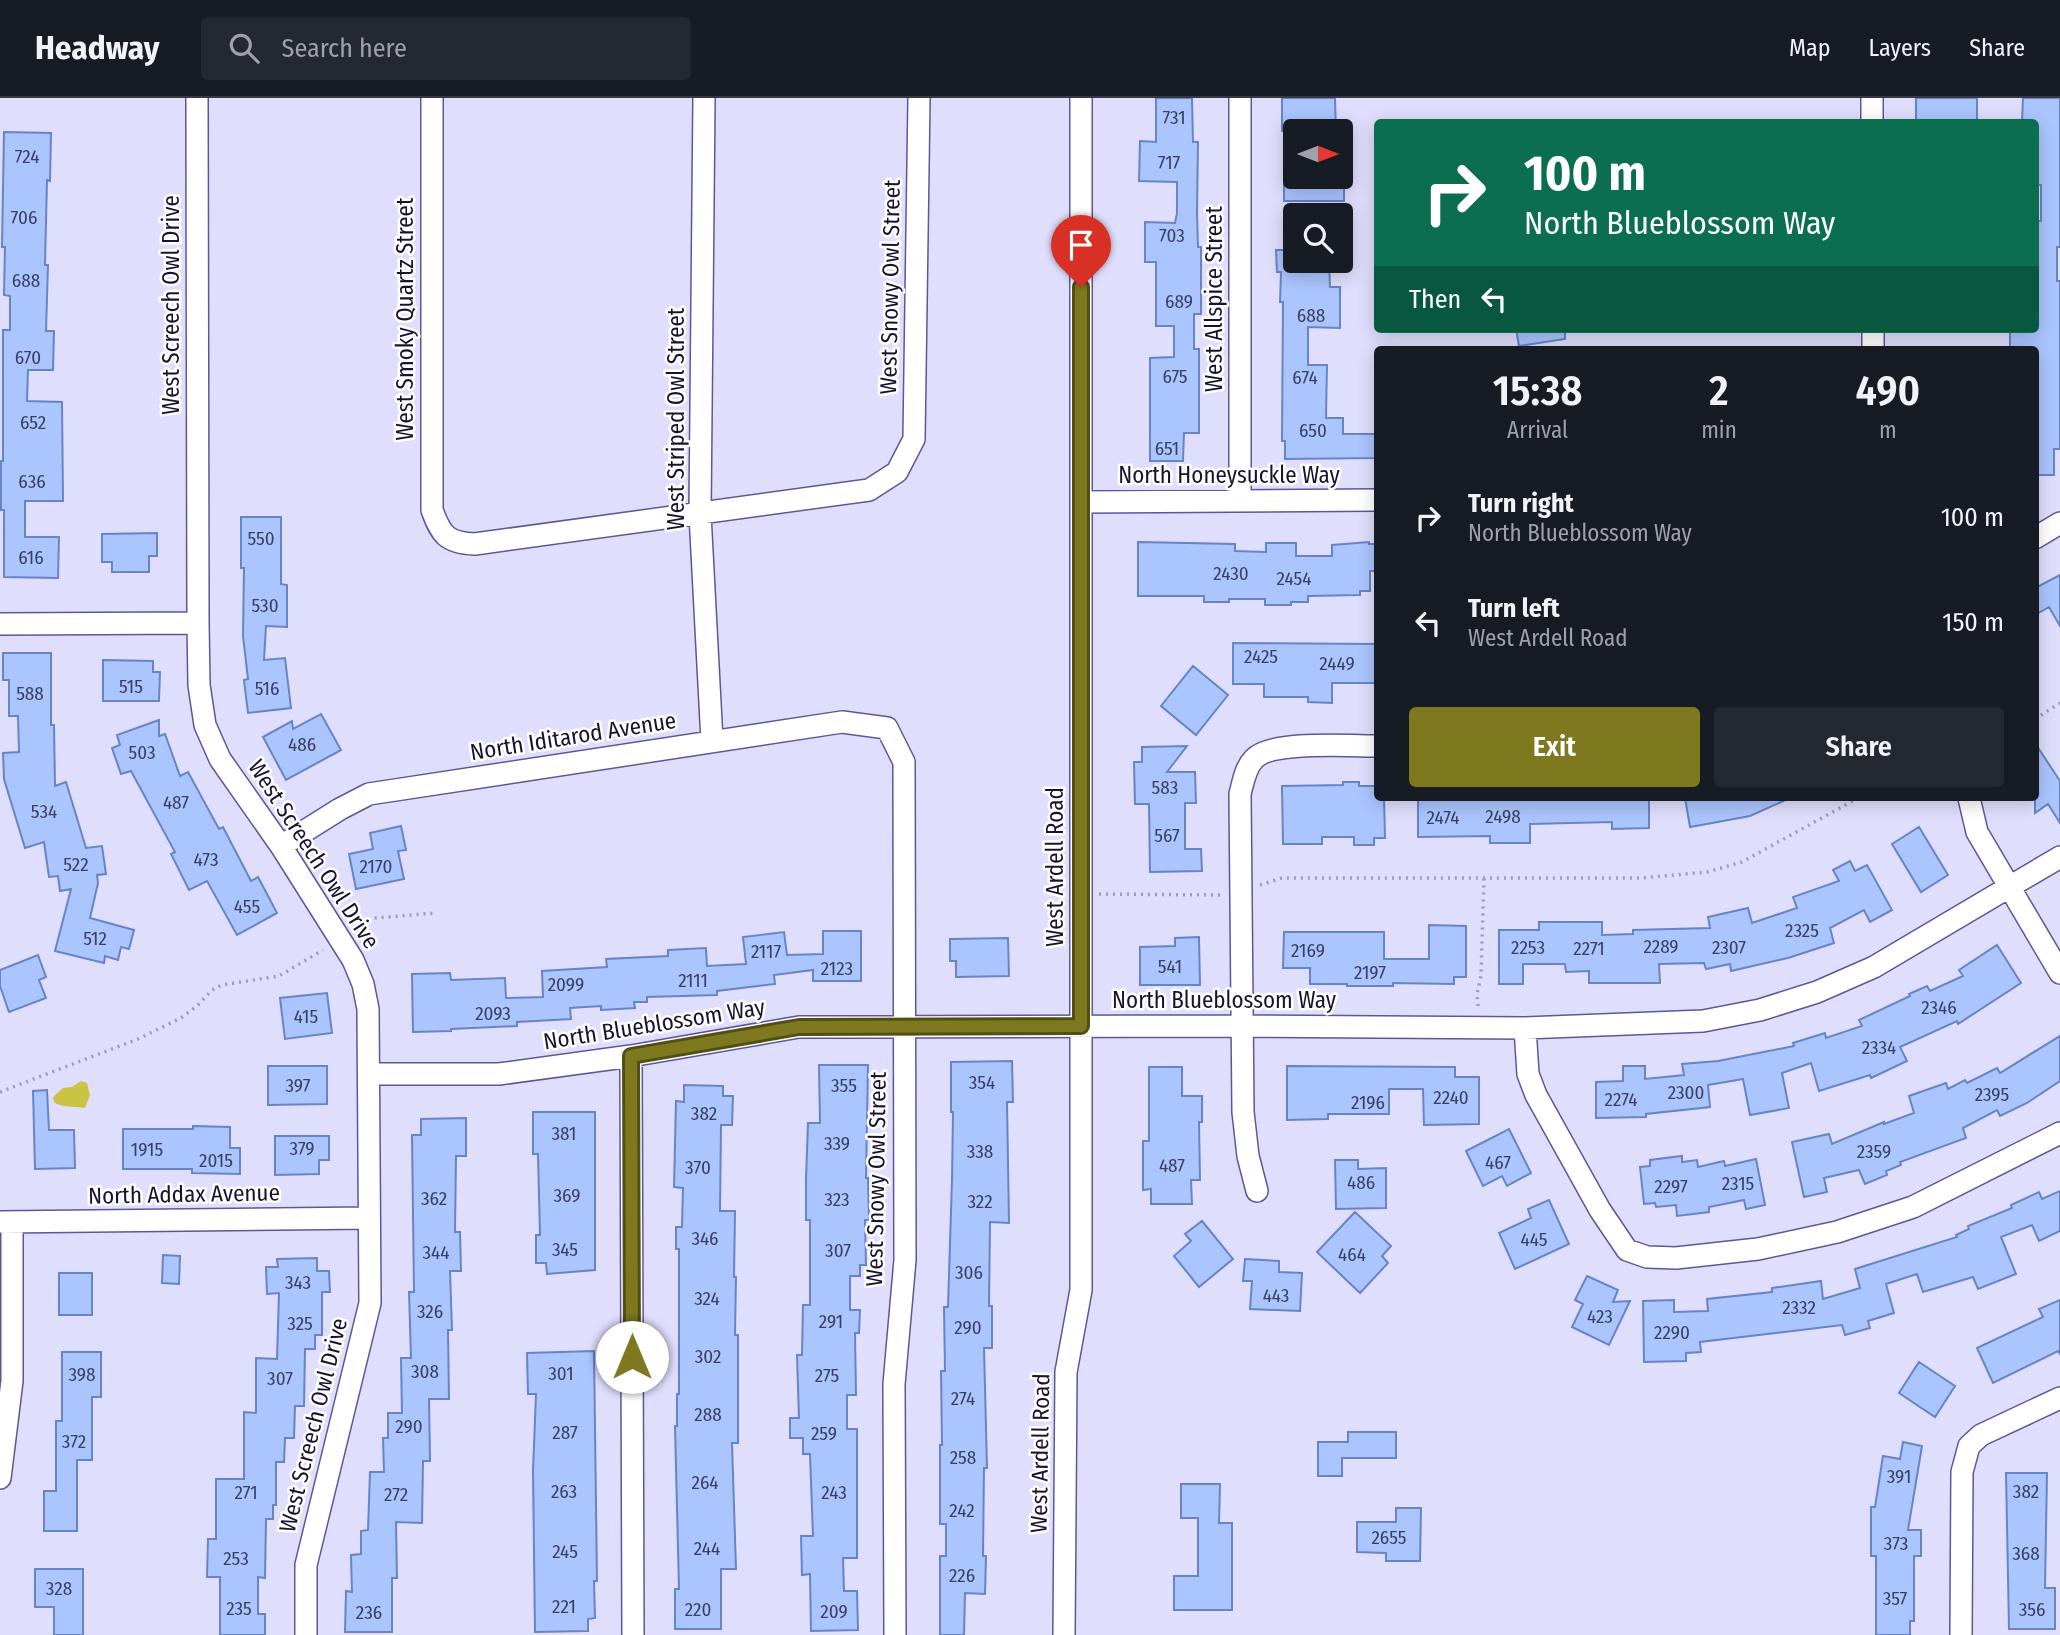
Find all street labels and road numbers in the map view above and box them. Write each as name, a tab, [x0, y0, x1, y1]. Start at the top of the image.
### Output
street label: West Snowy Owl Street	[874, 179, 906, 395]
street label: West Screech Owl Drive	[157, 195, 185, 415]
street label: West Smoky Quartz Street	[391, 197, 419, 441]
street label: West Allspice Street	[1200, 206, 1228, 392]
street label: West Striped Owl Street	[662, 307, 690, 530]
street label: North Honeysuckle Way	[1118, 461, 1340, 489]
street label: North Iditarod Avenue	[468, 706, 678, 766]
street label: West Screech Owl Drive	[242, 754, 386, 954]
street label: West Ardell Road	[1041, 787, 1069, 947]
street label: North Blueblossom Way	[1112, 986, 1337, 1014]
street label: North Blueblossom Way	[541, 993, 767, 1055]
street label: West Snowy Owl Street	[860, 1071, 892, 1287]
street label: North Addax Avenue	[88, 1178, 280, 1210]
street label: West Screech Owl Drive	[273, 1315, 353, 1535]
street label: West Ardell Road	[1025, 1373, 1055, 1533]

